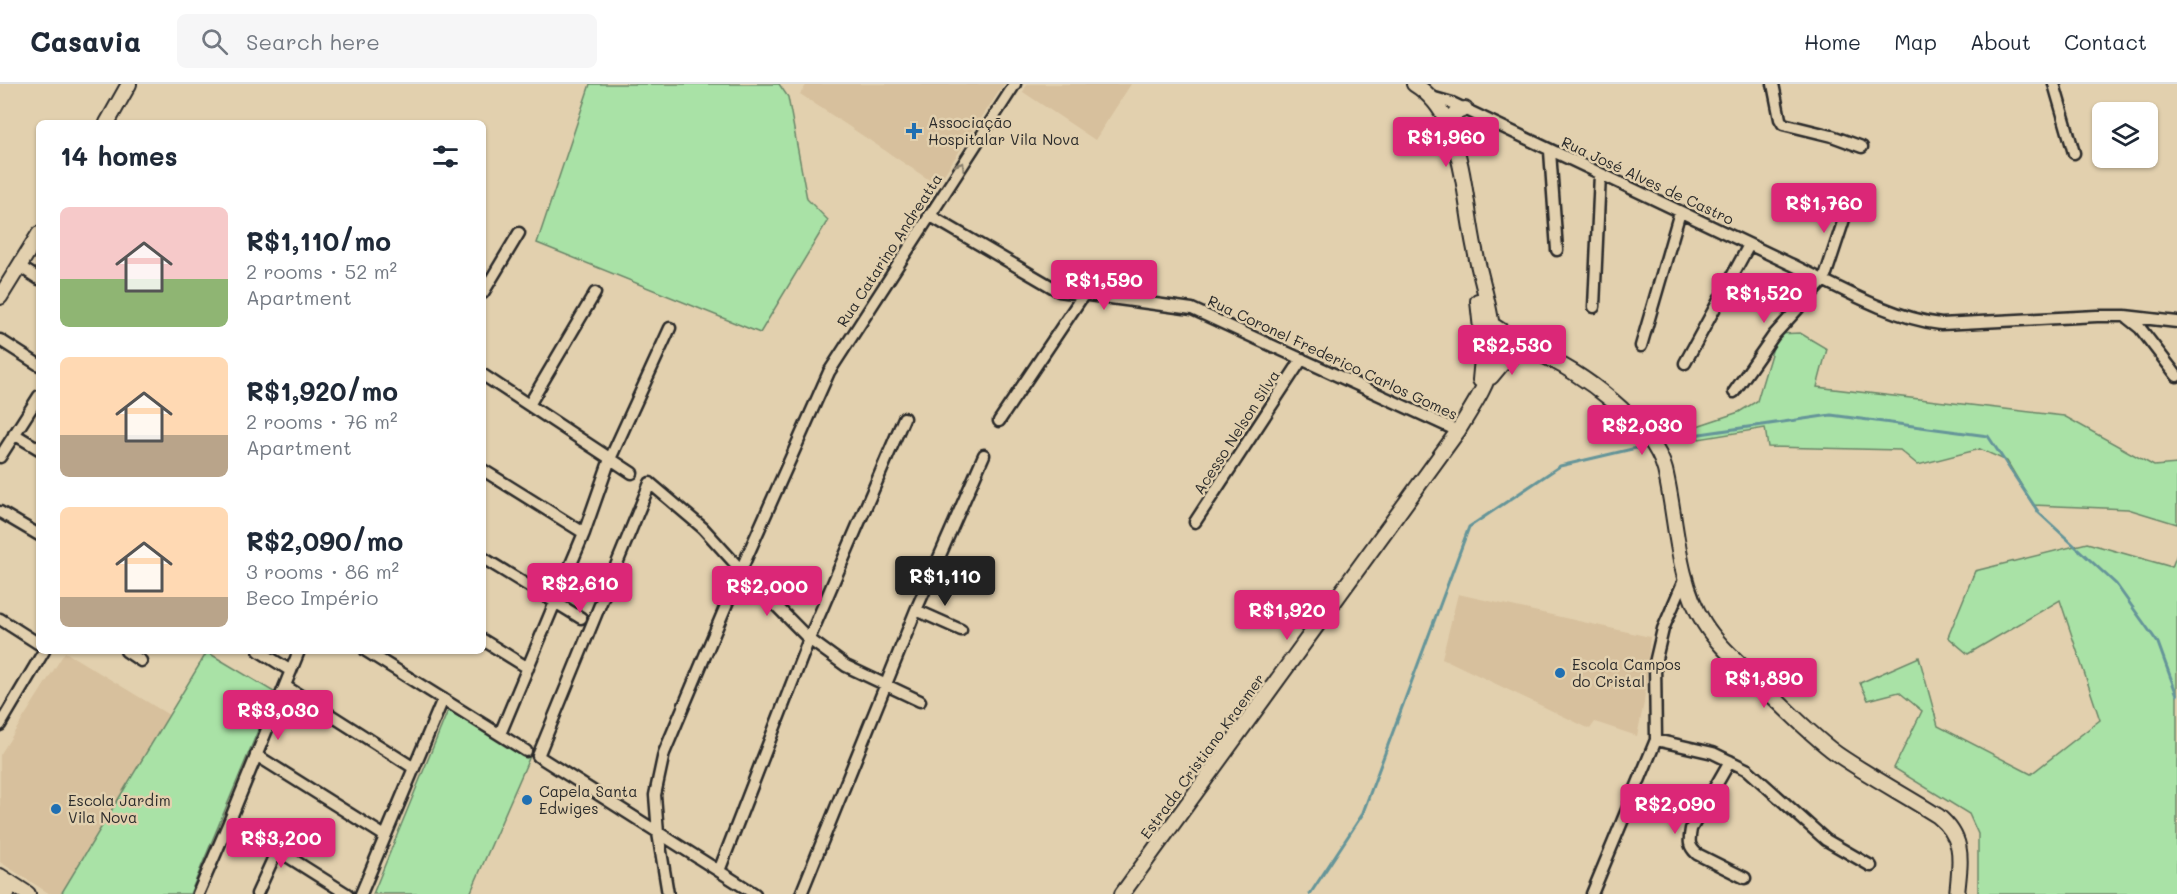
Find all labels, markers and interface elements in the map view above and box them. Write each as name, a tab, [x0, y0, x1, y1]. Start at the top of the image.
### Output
search box	[177, 14, 597, 68]
text: Casavia	[30, 23, 141, 59]
icon: search	[198, 25, 231, 58]
text: Search here	[246, 27, 380, 56]
text: Home	[1804, 28, 1861, 55]
text: Map	[1894, 28, 1937, 55]
text: About	[1970, 28, 2031, 55]
text: Contact	[2064, 28, 2147, 55]
map controls	[2092, 102, 2158, 168]
button: layers	[2092, 102, 2158, 168]
place label: Associação Hospitalar Vila Nova	[928, 112, 1080, 149]
pin: R$1,960	[1391, 117, 1501, 168]
marker: Associação Hospitalar Vila Nova	[905, 122, 923, 140]
text: R$1,960	[1407, 123, 1485, 149]
street label: Rua José Alves de Castro	[1559, 131, 1737, 229]
text: 14 homes	[60, 139, 178, 173]
icon: filters	[429, 140, 462, 173]
one-way arrow	[954, 162, 965, 173]
street label: Rua Catarino Andreatta	[832, 169, 946, 331]
pin: R$1,760	[1769, 183, 1879, 234]
text: R$1,760	[1785, 189, 1863, 215]
text: R$1,110/mo	[246, 224, 391, 258]
icon: home	[108, 231, 180, 303]
text: 2 rooms · 52 m²	[246, 258, 397, 284]
pin: R$1,590	[1049, 260, 1159, 311]
text: R$1,590	[1065, 266, 1143, 292]
pin: R$1,520	[1709, 273, 1819, 324]
text: R$1,520	[1726, 279, 1802, 305]
text: Apartment	[246, 284, 352, 310]
street label: Rua Coronel Frederico Carlos Gomes	[1205, 290, 1461, 424]
pin: R$2,530	[1457, 325, 1567, 376]
text: R$2,530	[1472, 331, 1552, 357]
street label: Acesso Nelson Silva	[1188, 366, 1284, 498]
text: R$1,920/mo	[246, 374, 398, 408]
icon: home	[108, 381, 180, 453]
pin: R$2,030	[1587, 405, 1697, 456]
text: 2 rooms · 76 m²	[246, 408, 398, 434]
text: R$2,030	[1601, 411, 1683, 437]
text: Apartment	[246, 434, 352, 460]
text: R$2,090/mo	[246, 524, 403, 558]
icon: home	[108, 531, 180, 603]
pin: R$1,110	[890, 556, 1000, 607]
text: 3 rooms · 86 m²	[246, 558, 399, 584]
text: R$1,110	[909, 562, 981, 588]
pin: R$2,610	[525, 563, 635, 614]
pin: R$2,000	[712, 566, 822, 617]
text: R$2,610	[541, 569, 619, 595]
text: R$2,000	[726, 572, 808, 598]
text: Beco Império	[246, 584, 378, 610]
pin: R$1,920	[1232, 590, 1342, 641]
text: R$1,920	[1248, 596, 1326, 622]
place label: Escola Campos do Cristal	[1572, 654, 1681, 691]
pin: R$1,890	[1709, 658, 1819, 709]
text: R$1,890	[1725, 664, 1803, 690]
marker: Escola Campos do Cristal	[1553, 666, 1567, 680]
street label: Estrada Cristiano Kraemer	[1135, 669, 1269, 843]
pin: R$3,030	[223, 690, 333, 741]
text: R$3,030	[237, 696, 319, 722]
place label: Capela Santa Edwiges	[539, 781, 638, 818]
pin: R$2,090	[1620, 784, 1730, 835]
place label: Escola Jardim Vila Nova	[68, 790, 171, 827]
text: R$2,090	[1634, 790, 1716, 816]
marker: Capela Santa Edwiges	[520, 793, 534, 807]
marker: Escola Jardim Vila Nova	[49, 802, 63, 816]
pin: R$3,200	[226, 818, 336, 869]
text: R$3,200	[240, 824, 322, 850]

